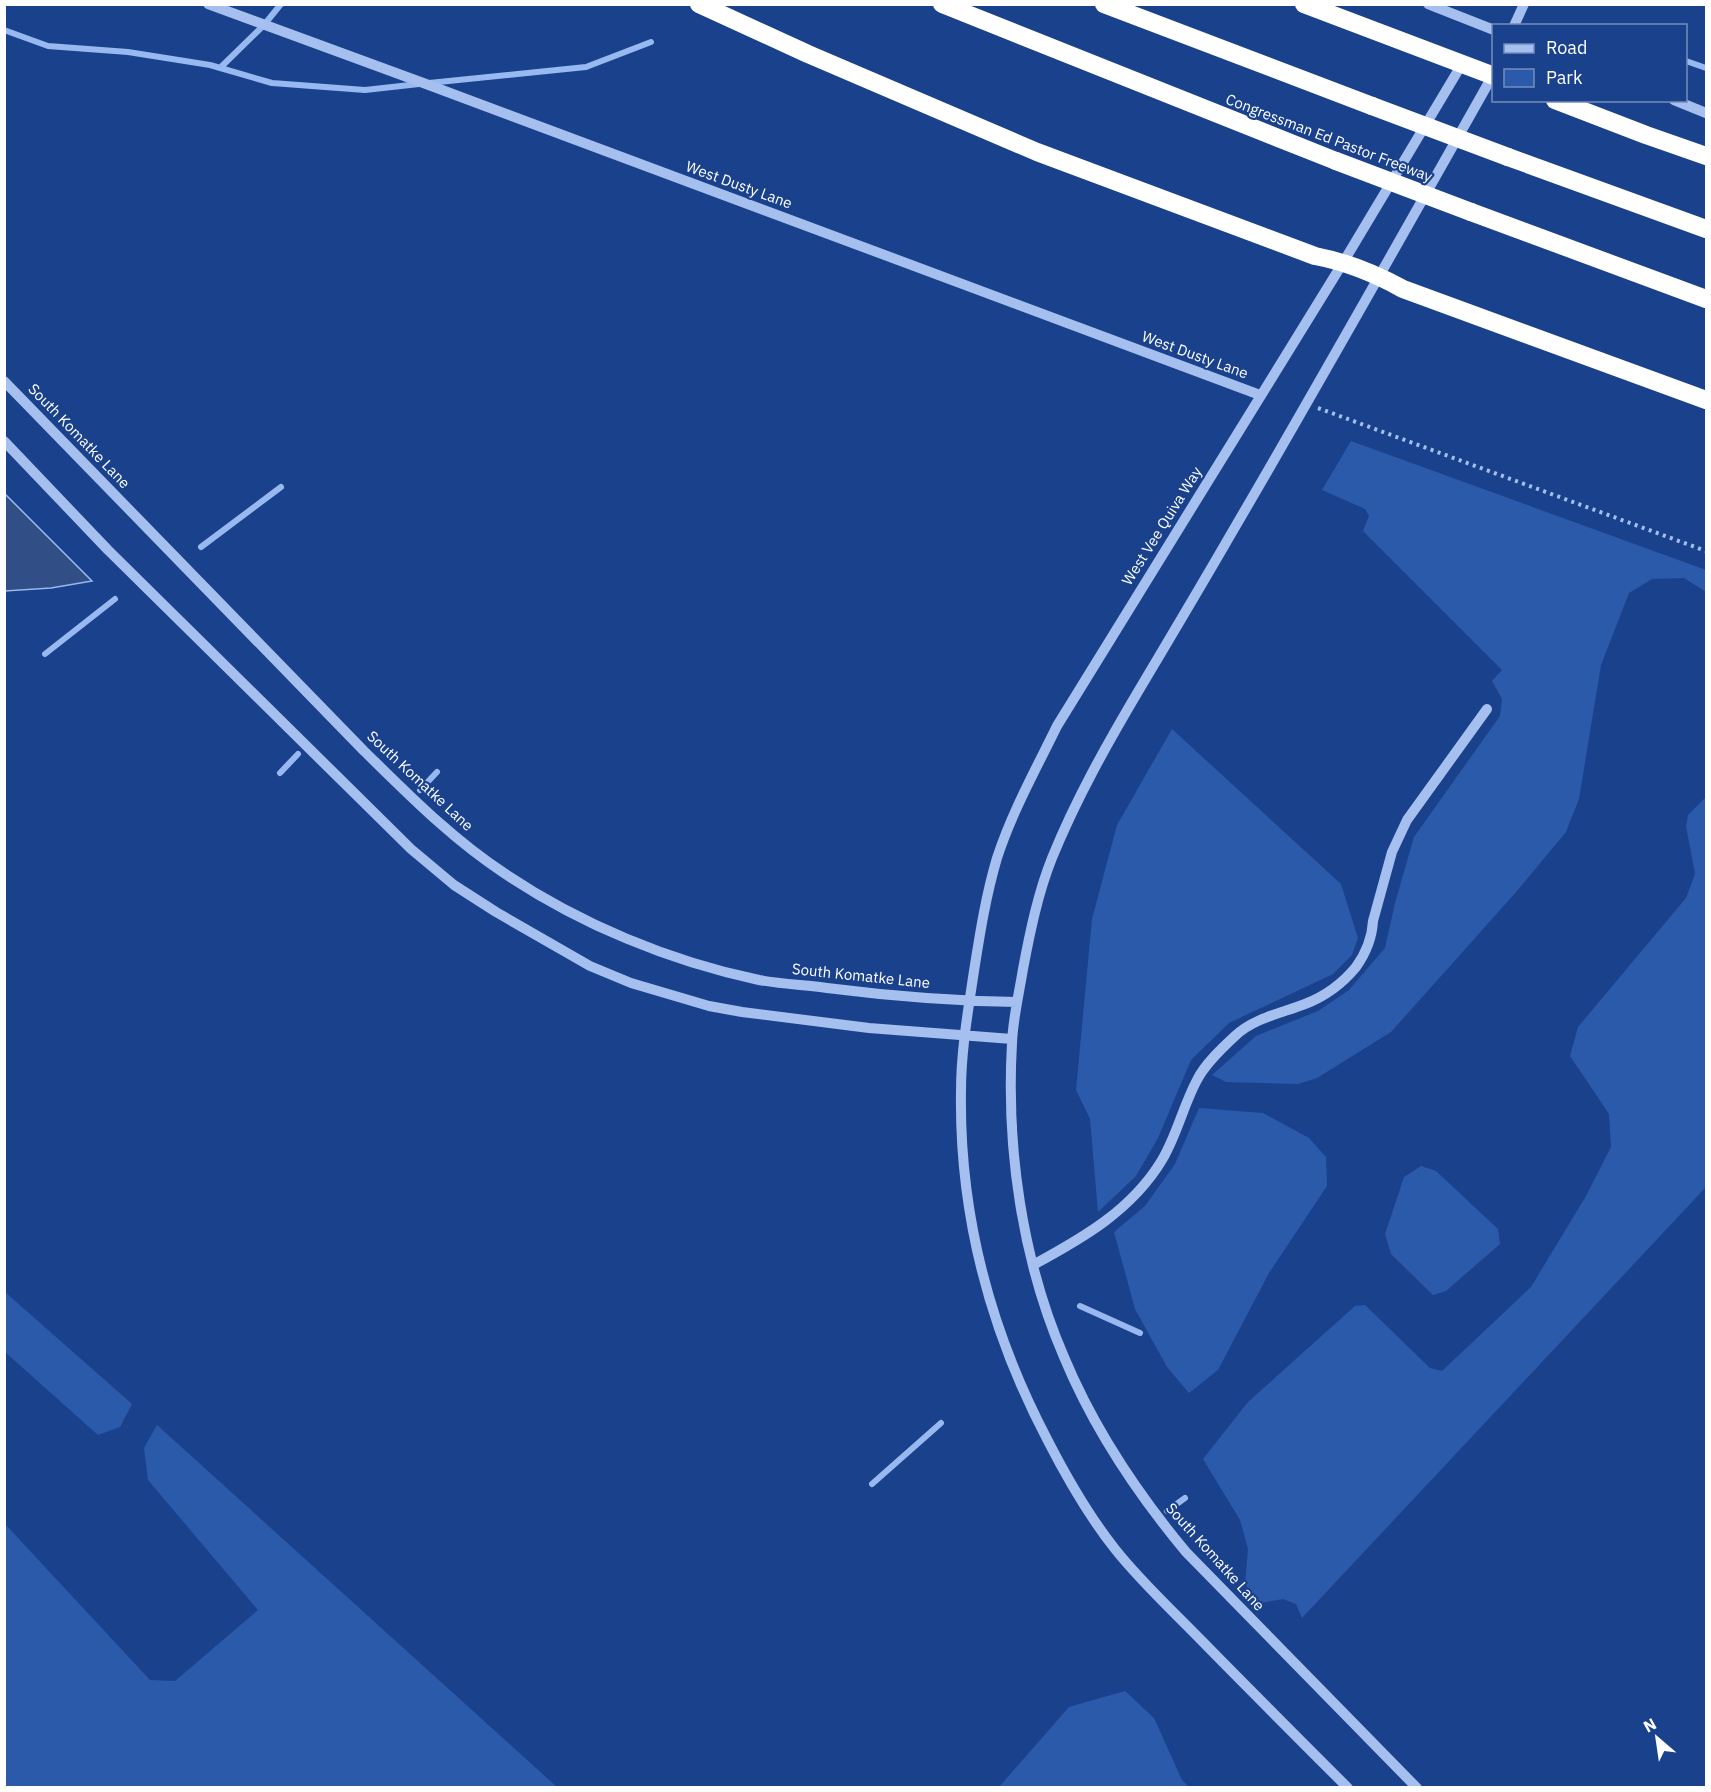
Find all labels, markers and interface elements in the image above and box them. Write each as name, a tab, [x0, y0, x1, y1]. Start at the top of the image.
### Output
legend	[1492, 24, 1687, 102]
text: Road	[1546, 36, 1587, 59]
text: Park	[1546, 66, 1583, 89]
street label: Congressman Ed Pastor Freeway	[1223, 89, 1436, 186]
street label: West Dusty Lane	[683, 156, 795, 213]
street label: West Dusty Lane	[1139, 326, 1251, 383]
street label: South Komatke Lane	[24, 379, 134, 492]
street label: West Vee Quiva Way	[1117, 462, 1206, 589]
street label: South Komatke Lane	[363, 726, 477, 835]
street label: South Komatke Lane	[791, 959, 931, 992]
street label: South Komatke Lane	[1162, 1499, 1269, 1615]
north arrow	[1627, 1708, 1687, 1768]
text: N	[1640, 1713, 1660, 1736]

